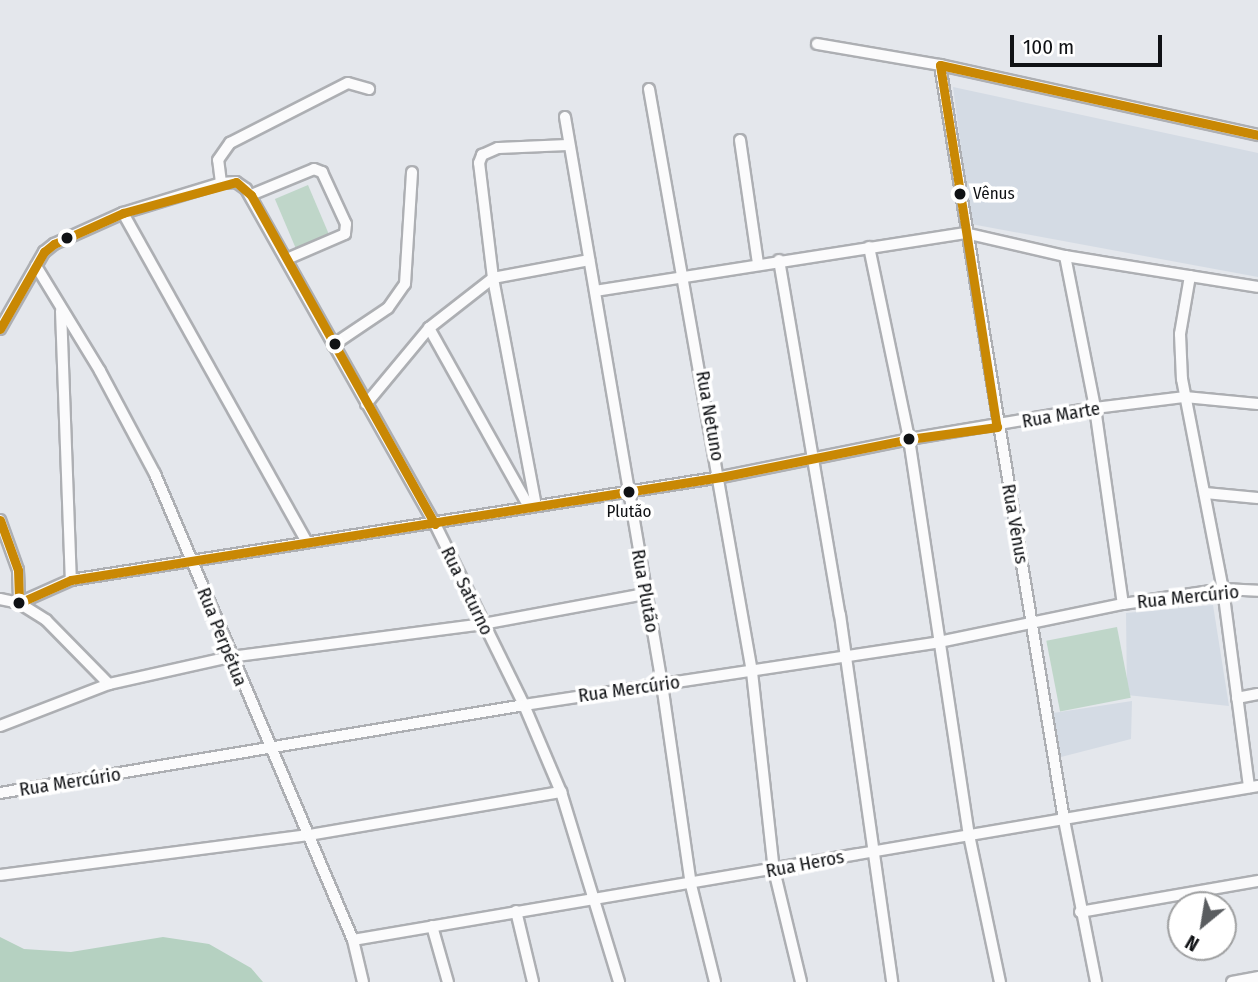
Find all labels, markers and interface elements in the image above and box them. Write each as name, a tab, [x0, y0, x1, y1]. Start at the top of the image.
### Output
scale bar	[1013, 21, 1165, 65]
text: 100 m	[1023, 34, 1074, 60]
place label: Vênus	[973, 184, 1015, 204]
marker: Vênus	[953, 187, 967, 201]
unlabelled marker	[60, 231, 74, 245]
unlabelled marker	[328, 337, 342, 351]
street label: Rua Netuno	[691, 369, 729, 463]
street label: Rua Marte	[1020, 397, 1102, 433]
unlabelled marker	[902, 432, 916, 446]
street label: Rua Vênus	[997, 482, 1033, 566]
marker: Plutão	[622, 485, 636, 499]
place label: Plutão	[607, 502, 651, 522]
street label: Rua Saturno	[436, 543, 498, 639]
street label: Rua Plutão	[626, 548, 664, 634]
street label: Rua Mercúrio	[1136, 580, 1240, 614]
street label: Rua Perpétua	[192, 584, 252, 690]
unlabelled marker	[12, 596, 26, 610]
street label: Rua Mercúrio	[577, 671, 681, 707]
street label: Rua Mercúrio	[18, 763, 122, 801]
street label: Rua Heros	[764, 845, 846, 883]
north arrow	[1167, 891, 1237, 961]
text: N	[1182, 930, 1203, 956]

